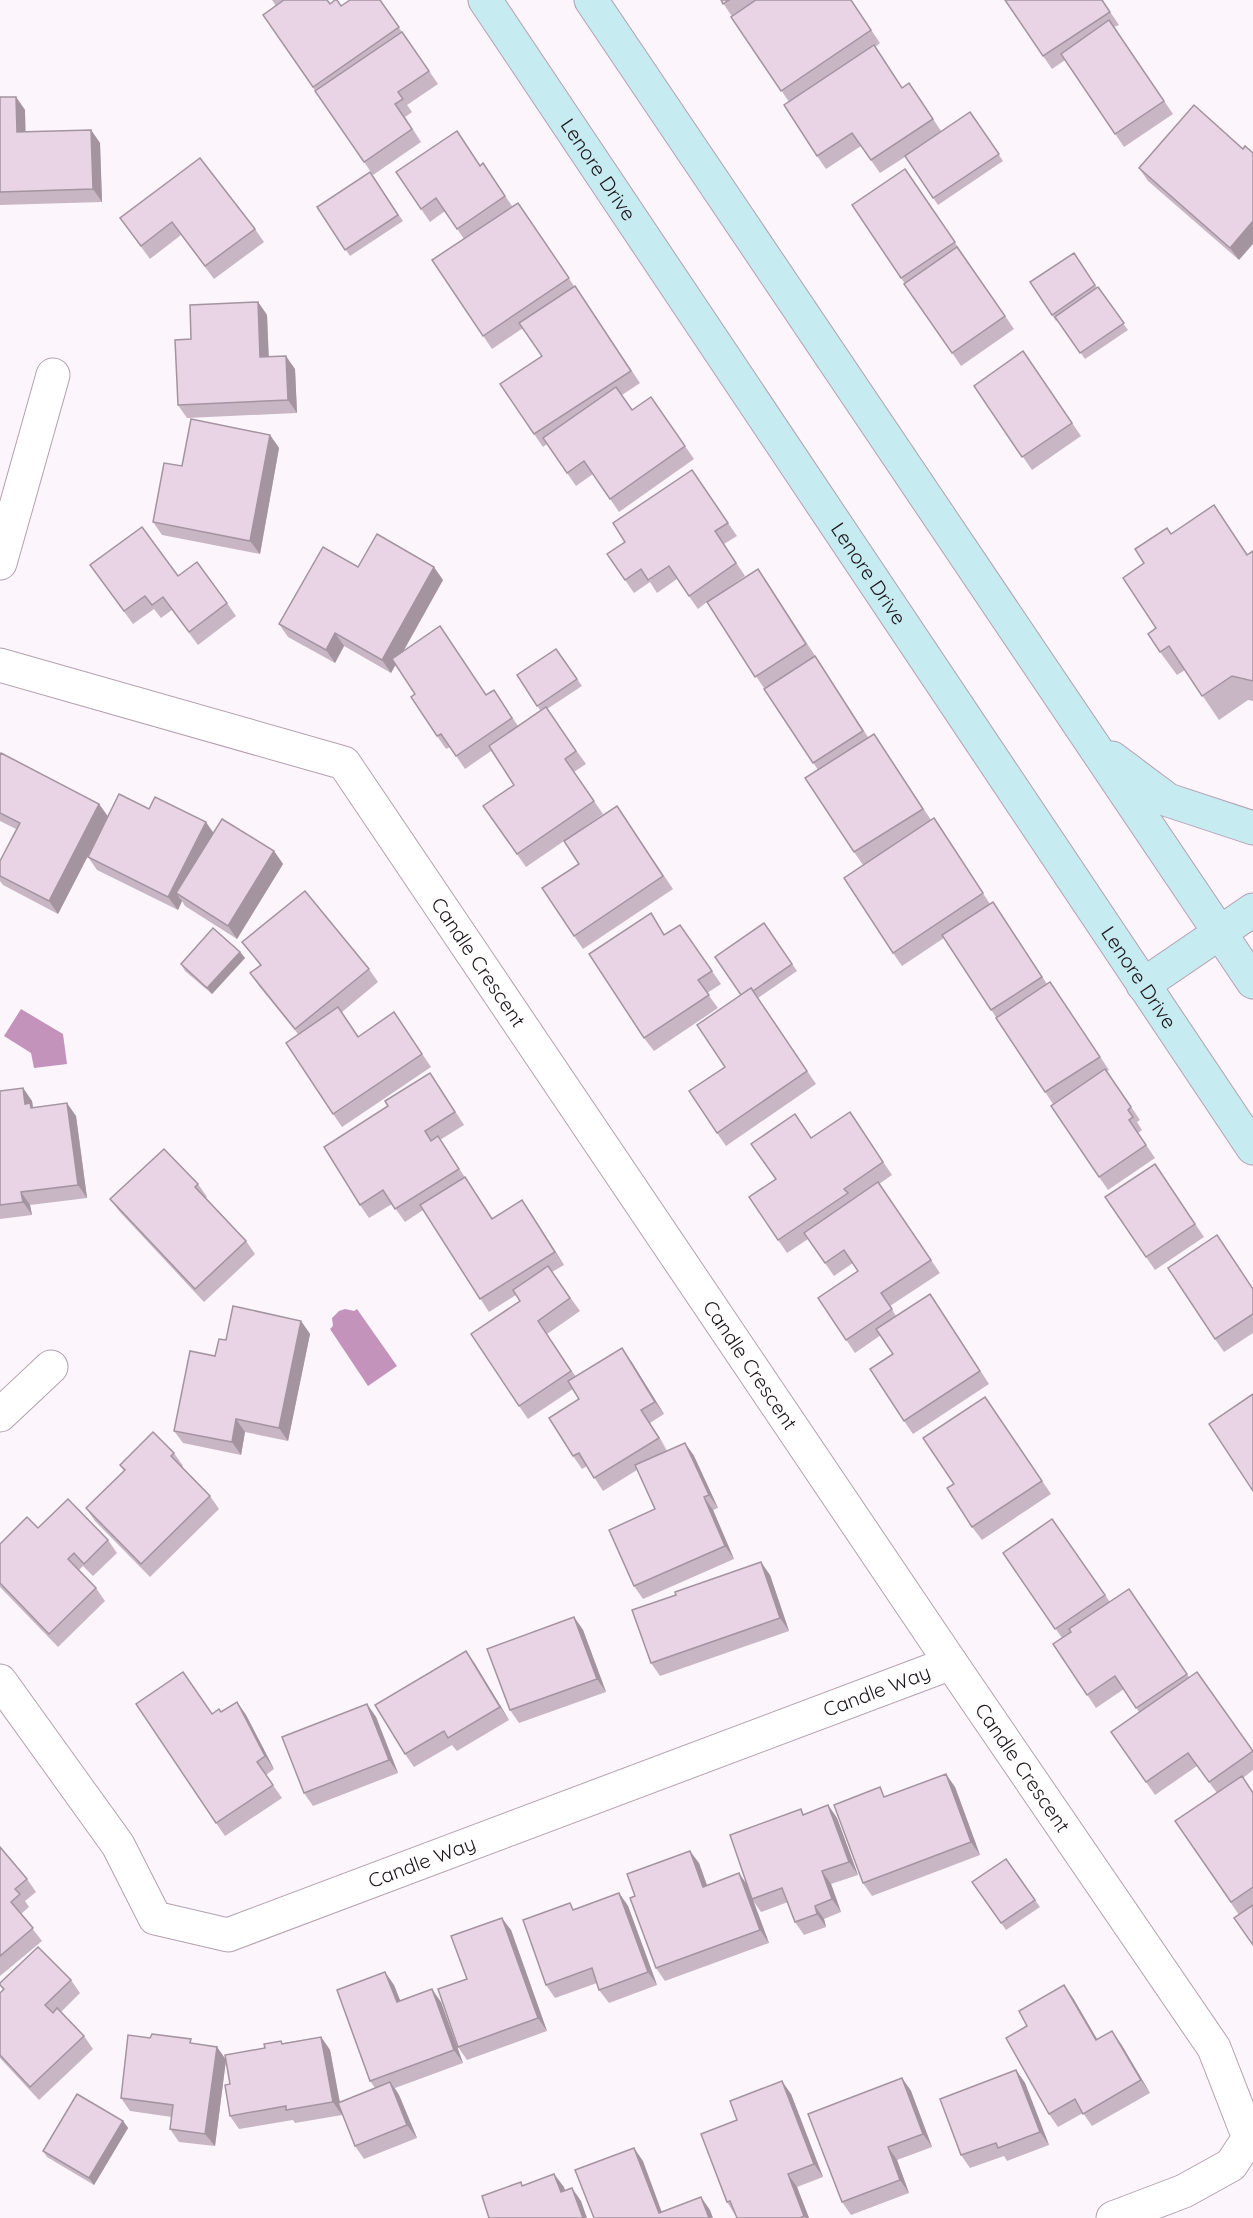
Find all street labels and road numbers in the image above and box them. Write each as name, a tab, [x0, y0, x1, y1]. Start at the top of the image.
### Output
street label: Lenore Drive	[556, 113, 642, 225]
street label: Lenore Drive	[826, 517, 912, 629]
street label: Candle Crescent	[426, 892, 532, 1032]
street label: Lenore Drive	[1096, 921, 1182, 1033]
street label: Candle Crescent	[698, 1295, 803, 1435]
street label: Candle Way	[819, 1659, 934, 1722]
street label: Candle Crescent	[970, 1698, 1076, 1837]
street label: Candle Way	[365, 1830, 479, 1893]

